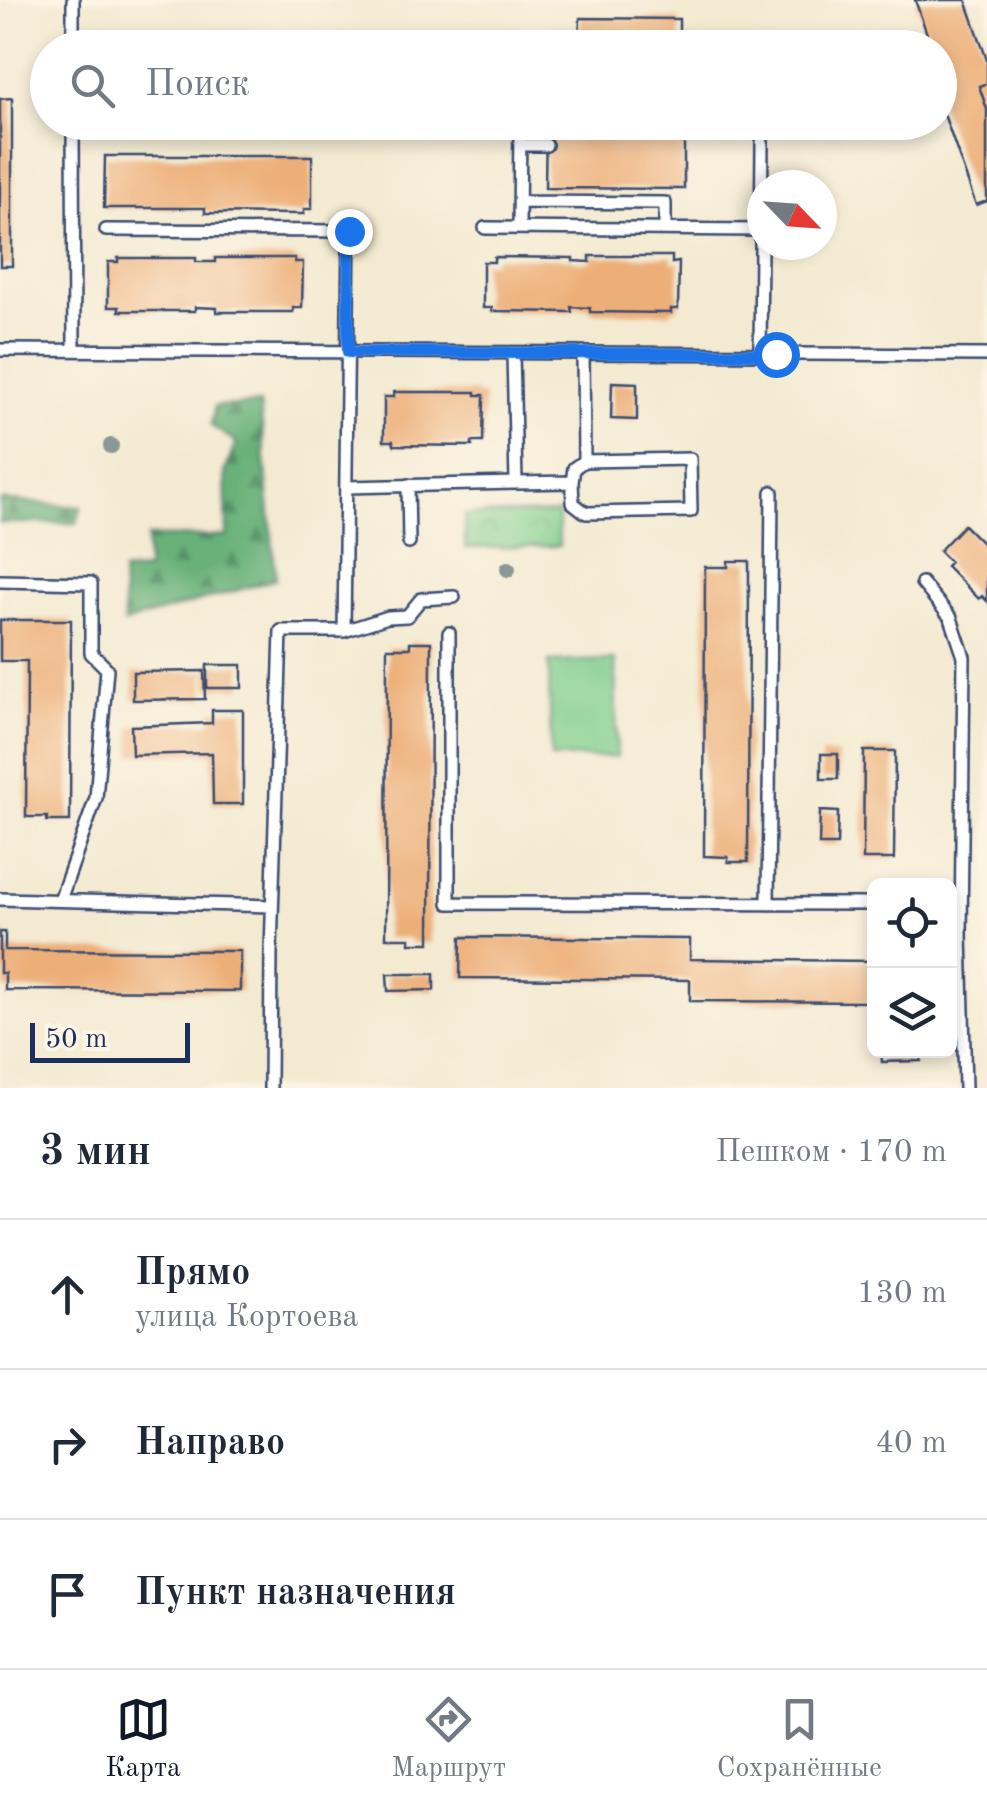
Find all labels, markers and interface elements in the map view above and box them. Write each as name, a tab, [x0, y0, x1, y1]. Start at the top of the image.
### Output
search box	[30, 30, 957, 140]
icon: search	[65, 58, 120, 113]
text: Поиск	[145, 66, 250, 104]
north arrow	[747, 170, 837, 260]
route end	[327, 209, 373, 255]
route start	[754, 332, 800, 378]
map controls	[867, 878, 957, 1058]
button: locate	[867, 878, 957, 968]
button: layers	[867, 968, 957, 1058]
scale bar	[30, 1018, 190, 1062]
text: 50 m	[45, 1026, 108, 1054]
text: 3 мин	[40, 1132, 151, 1174]
text: Пешком · 170 m	[715, 1137, 947, 1169]
text: Прямо	[135, 1255, 250, 1293]
icon: ahead	[40, 1267, 95, 1322]
text: 130 m	[857, 1278, 947, 1310]
text: улица Кортоева	[135, 1302, 358, 1334]
icon: right	[40, 1417, 95, 1472]
text: Направо	[135, 1425, 285, 1463]
text: 40 m	[876, 1428, 947, 1460]
icon: arrive	[40, 1567, 95, 1622]
text: Пункт назначения	[135, 1575, 456, 1613]
tab: Карта	[105, 1692, 181, 1787]
tab: Маршрут	[391, 1692, 506, 1787]
tab: Сохранённые	[717, 1692, 882, 1787]

